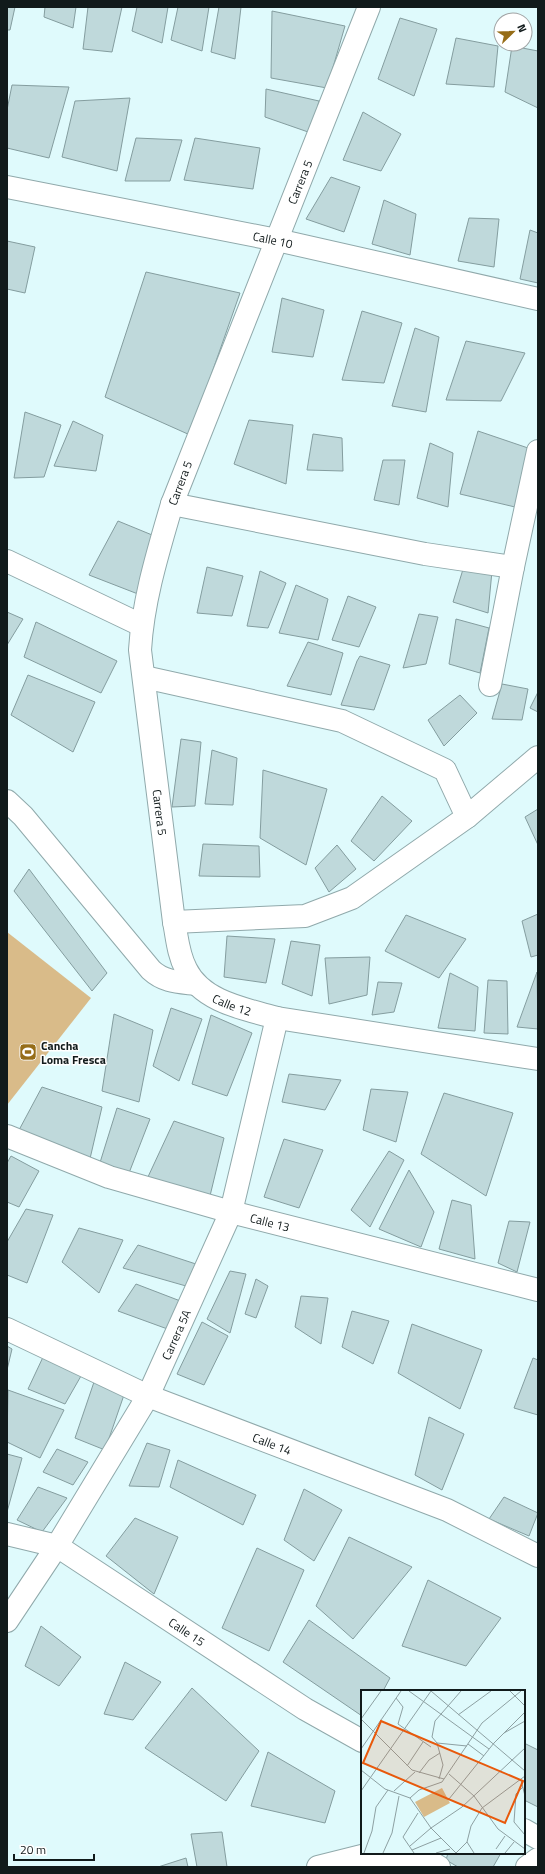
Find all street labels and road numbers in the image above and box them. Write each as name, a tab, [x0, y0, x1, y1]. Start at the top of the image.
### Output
street label: Carrera 5	[283, 157, 318, 207]
street label: Calle 10	[251, 226, 295, 253]
street label: Carrera 5	[163, 458, 197, 508]
street label: Carrera 5	[148, 788, 173, 837]
street label: Calle 12	[209, 988, 254, 1020]
street label: Calle 13	[248, 1208, 292, 1236]
street label: Carrera 5A	[156, 1306, 195, 1363]
street label: Calle 14	[250, 1427, 295, 1459]
street label: Calle 15	[165, 1612, 209, 1651]

